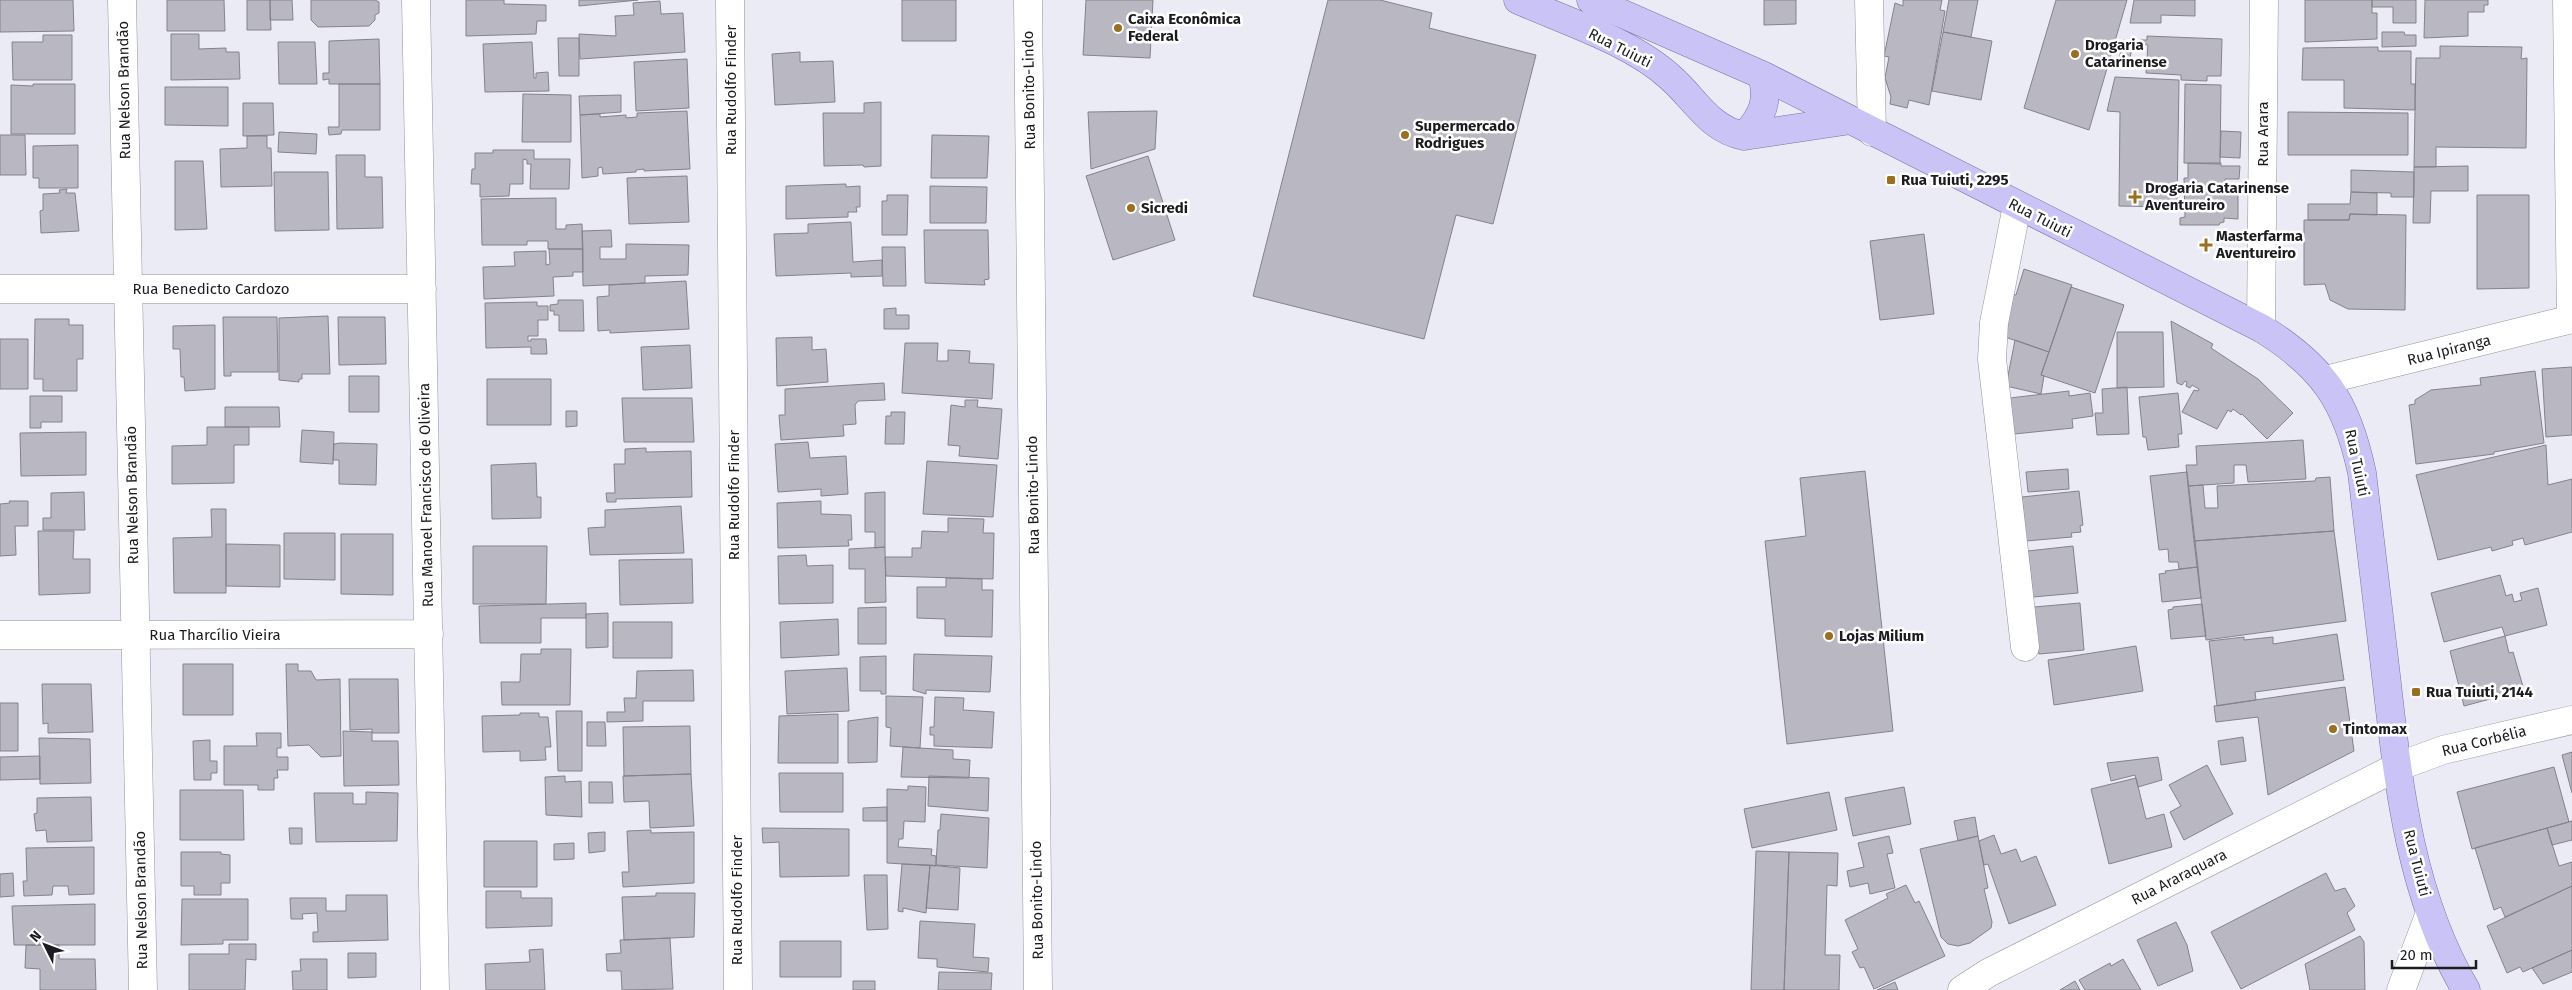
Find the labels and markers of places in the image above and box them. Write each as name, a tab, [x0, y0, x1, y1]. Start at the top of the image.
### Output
place label: Caixa Econômica Federal	[1128, 10, 1241, 45]
marker: Caixa Econômica Federal	[1112, 22, 1124, 34]
place label: Drogaria Catarinense	[2085, 36, 2167, 71]
marker: Drogaria Catarinense	[2069, 48, 2081, 60]
place label: Supermercado Rodrigues	[1415, 117, 1515, 152]
marker: Supermercado Rodrigues	[1399, 129, 1411, 141]
place label: Rua Tuiuti, 2295	[1901, 171, 2008, 189]
marker: Rua Tuiuti, 2295	[1885, 174, 1897, 186]
place label: Drogaria Catarinense Aventureiro	[2144, 179, 2289, 214]
marker: Drogaria Catarinense Aventureiro	[2129, 191, 2141, 203]
place label: Sicredi	[1141, 199, 1188, 217]
marker: Sicredi	[1125, 202, 1137, 214]
place label: Masterfarma Aventureiro	[2215, 227, 2303, 262]
marker: Masterfarma Aventureiro	[2200, 239, 2212, 251]
place label: Lojas Milium	[1839, 627, 1924, 645]
marker: Lojas Milium	[1823, 630, 1835, 642]
place label: Rua Tuiuti, 2144	[2426, 683, 2534, 701]
marker: Rua Tuiuti, 2144	[2410, 686, 2422, 698]
place label: Tintomax	[2343, 720, 2407, 738]
marker: Tintomax	[2327, 723, 2339, 735]

